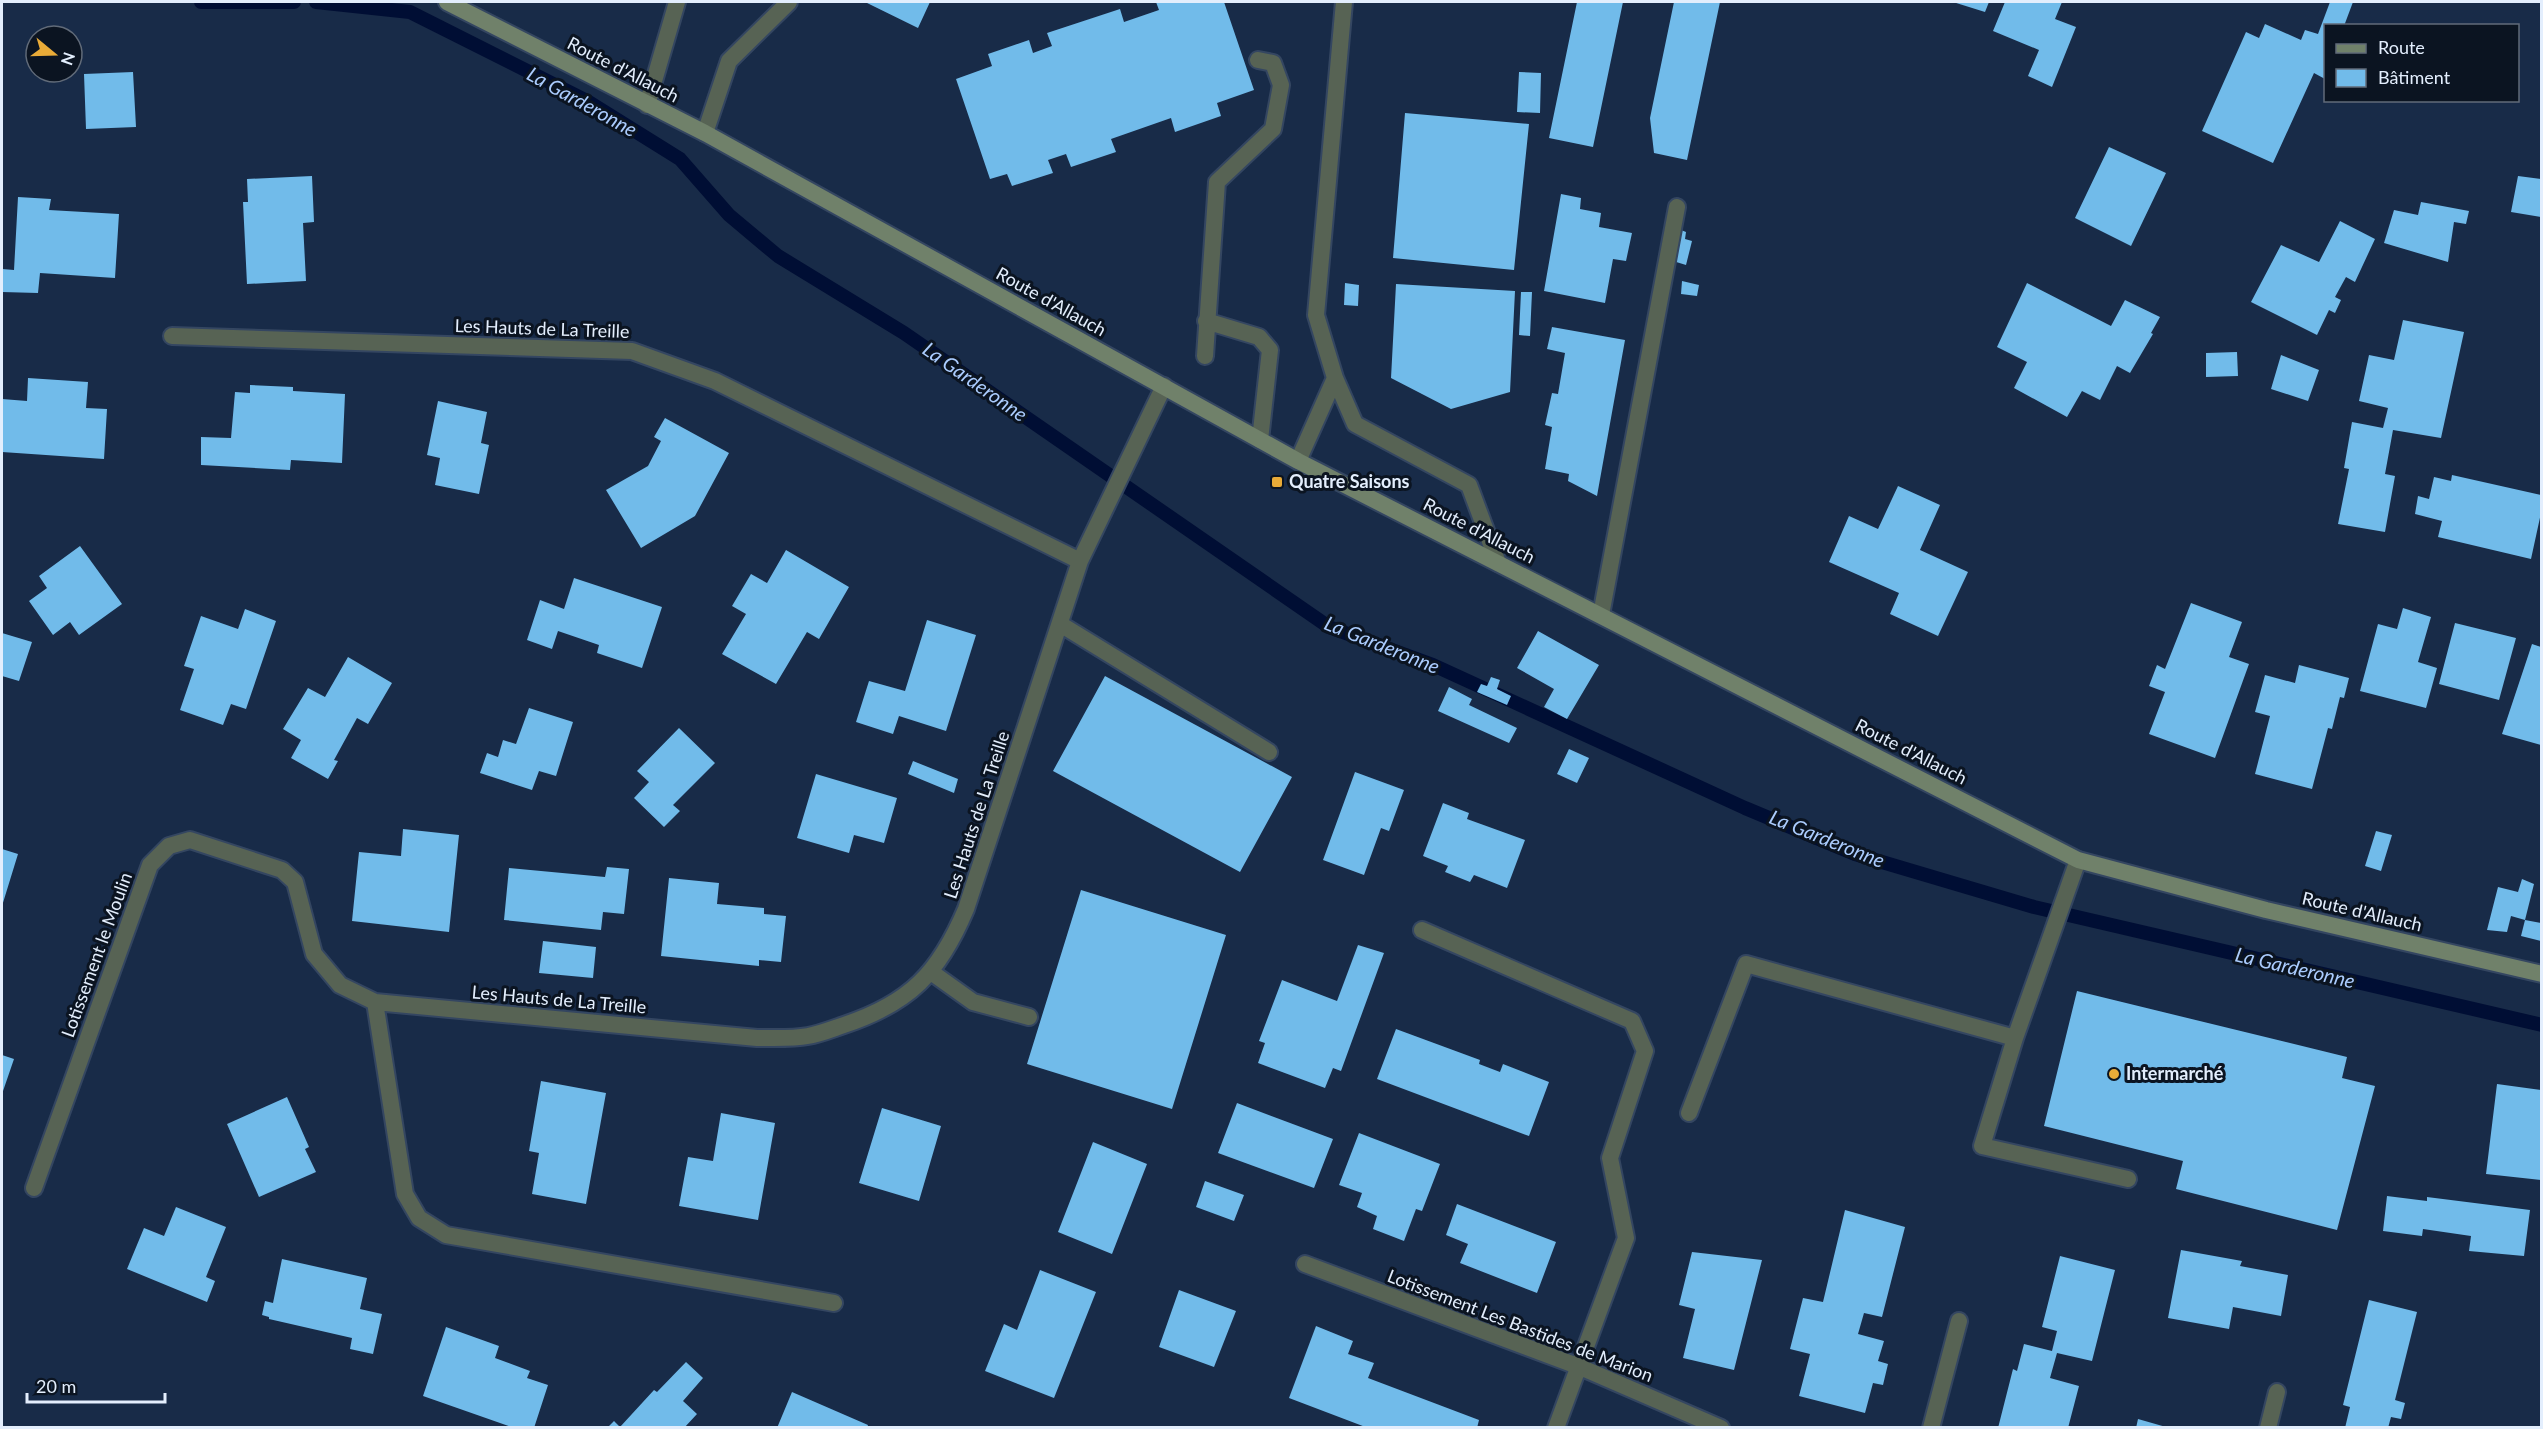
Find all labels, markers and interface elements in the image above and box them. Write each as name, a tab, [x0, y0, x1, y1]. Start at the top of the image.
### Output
north arrow	[24, 24, 84, 84]
legend	[2324, 24, 2519, 102]
street label: Route d'Allauch	[564, 32, 683, 107]
text: Route	[2378, 36, 2425, 58]
text: N	[58, 50, 80, 68]
water label: La Garderonne	[523, 61, 642, 141]
text: Bâtiment	[2378, 66, 2451, 88]
street label: Route d'Allauch	[993, 262, 1110, 340]
street label: Les Hauts de La Treille	[454, 314, 630, 342]
water label: La Garderonne	[919, 336, 1032, 426]
place label: Quatre Saisons	[1289, 470, 1410, 492]
marker: Quatre Saisons	[1270, 475, 1284, 489]
street label: Route d'Allauch	[1420, 493, 1539, 568]
water label: La Garderonne	[1321, 610, 1443, 678]
street label: Route d'Allauch	[1852, 714, 1971, 789]
street label: Les Hauts de La Treille	[939, 728, 1014, 901]
water label: La Garderonne	[1766, 804, 1888, 872]
street label: Lotissement le Moulin	[56, 869, 136, 1040]
street label: Route d'Allauch	[2300, 887, 2424, 936]
water label: La Garderonne	[2233, 942, 2357, 992]
street label: Les Hauts de La Treille	[471, 980, 647, 1018]
place label: Intermarché	[2126, 1062, 2224, 1084]
marker: Intermarché	[2107, 1067, 2121, 1081]
street label: Lotissement Les Bastides de Marion	[1384, 1264, 1656, 1386]
scale bar	[27, 1366, 165, 1404]
text: 20 m	[36, 1375, 76, 1397]

